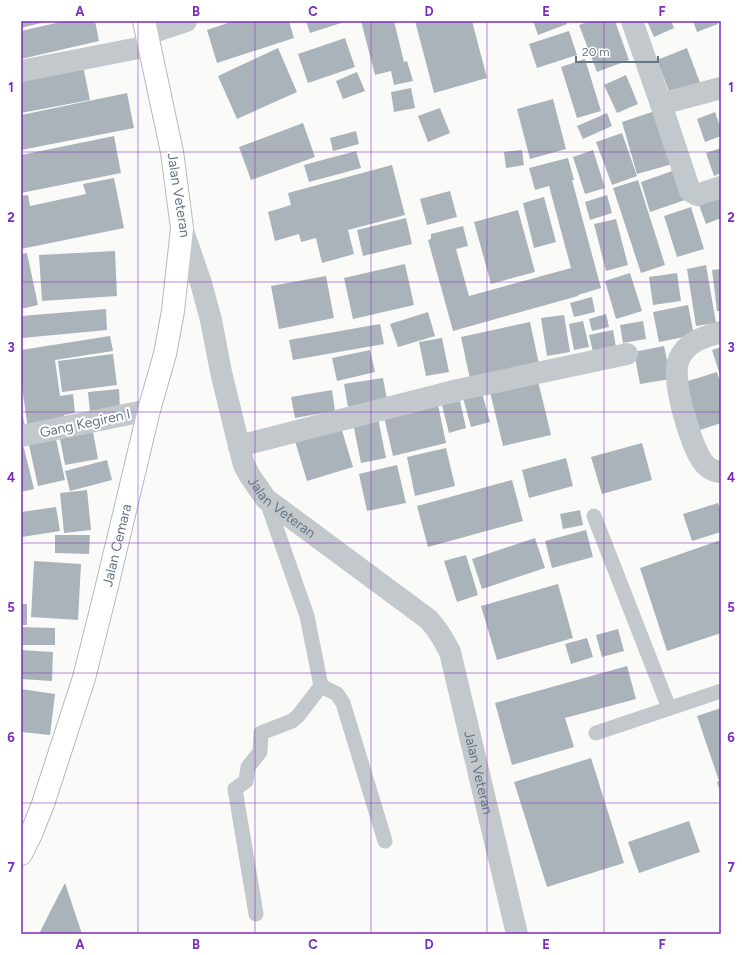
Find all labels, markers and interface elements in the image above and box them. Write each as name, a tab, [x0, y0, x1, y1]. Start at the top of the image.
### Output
text: A	[75, 4, 85, 19]
text: B	[192, 4, 200, 19]
text: C	[308, 4, 318, 19]
text: D	[424, 4, 434, 19]
text: E	[542, 4, 550, 19]
text: F	[658, 4, 666, 19]
scale bar	[576, 38, 658, 64]
text: 20 m	[582, 45, 610, 59]
text: 1	[8, 80, 14, 95]
text: 1	[728, 80, 734, 95]
street label: Jalan Veteran	[163, 152, 194, 239]
text: 2	[7, 210, 15, 225]
text: 2	[727, 210, 735, 225]
text: 3	[7, 340, 15, 355]
text: 3	[727, 340, 735, 355]
street label: Gang Kegiren I	[38, 406, 132, 441]
text: 4	[7, 470, 15, 485]
text: 4	[727, 470, 735, 485]
street label: Jalan Veteran	[244, 474, 319, 542]
street label: Jalan Cemara	[99, 502, 135, 588]
text: 5	[7, 600, 15, 615]
text: 5	[727, 600, 735, 615]
street label: Jalan Veteran	[460, 729, 496, 816]
text: 6	[7, 730, 15, 745]
text: 6	[727, 730, 735, 745]
text: 7	[7, 860, 15, 875]
text: 7	[727, 860, 735, 875]
text: A	[75, 937, 85, 952]
text: B	[192, 937, 200, 952]
text: C	[308, 937, 318, 952]
text: D	[424, 937, 434, 952]
text: E	[542, 937, 550, 952]
text: F	[658, 937, 666, 952]

